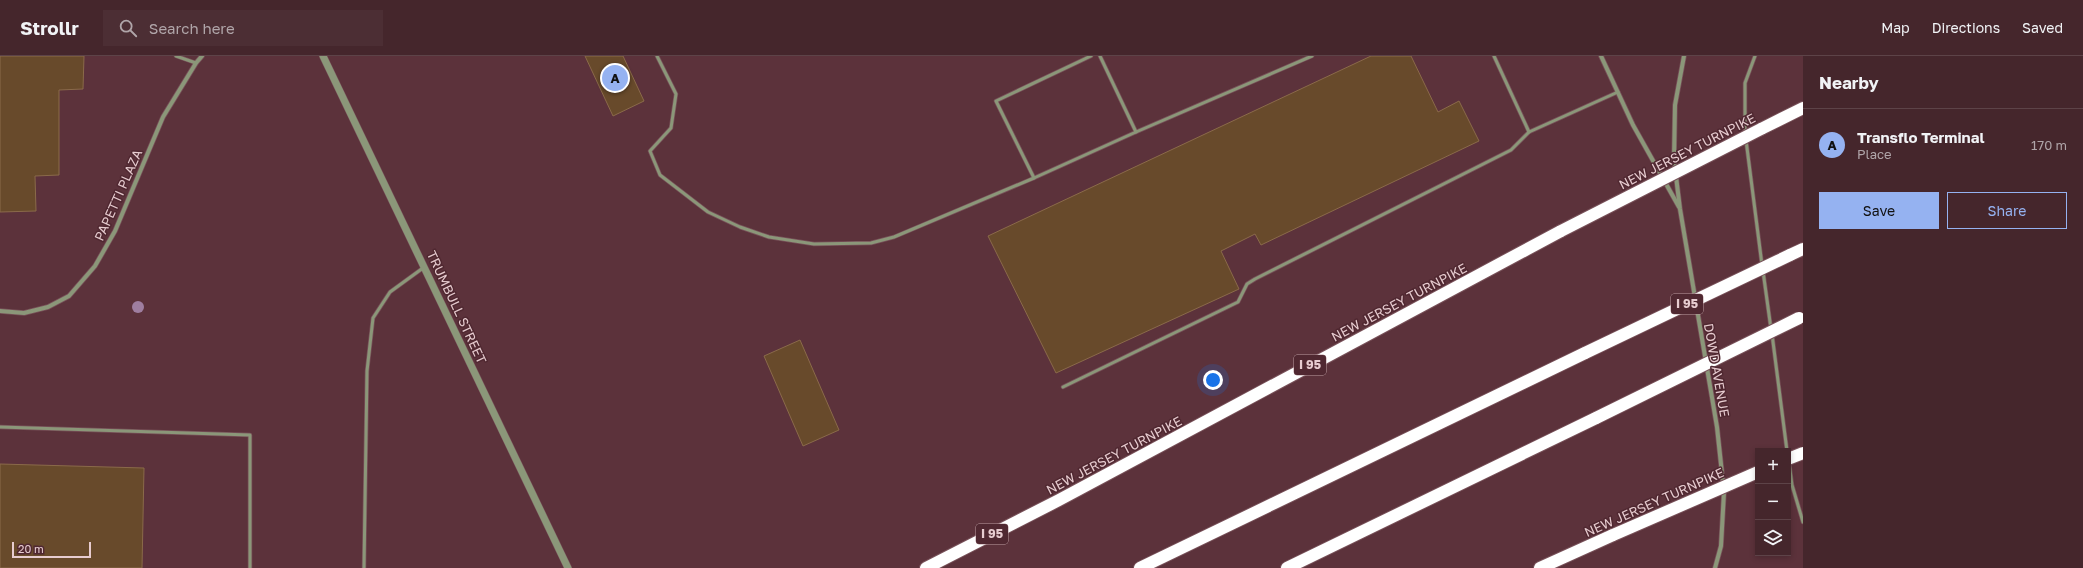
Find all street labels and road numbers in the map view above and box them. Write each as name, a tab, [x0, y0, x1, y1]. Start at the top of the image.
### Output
street label: NEW JERSEY TURNPIKE	[1616, 110, 1758, 192]
street label: PAPETTI PLAZA	[91, 147, 145, 243]
street label: TRUMBULL STREET	[424, 248, 490, 366]
street label: NEW JERSEY TURNPIKE	[1328, 259, 1470, 345]
road number: I 95	[1671, 294, 1703, 314]
street label: DOWD AVENUE	[1701, 322, 1733, 418]
road number: I 95	[1294, 355, 1326, 375]
street label: NEW JERSEY TURNPIKE	[1043, 412, 1185, 498]
street label: NEW JERSEY TURNPIKE	[1582, 464, 1726, 540]
road number: I 95	[976, 524, 1008, 544]

